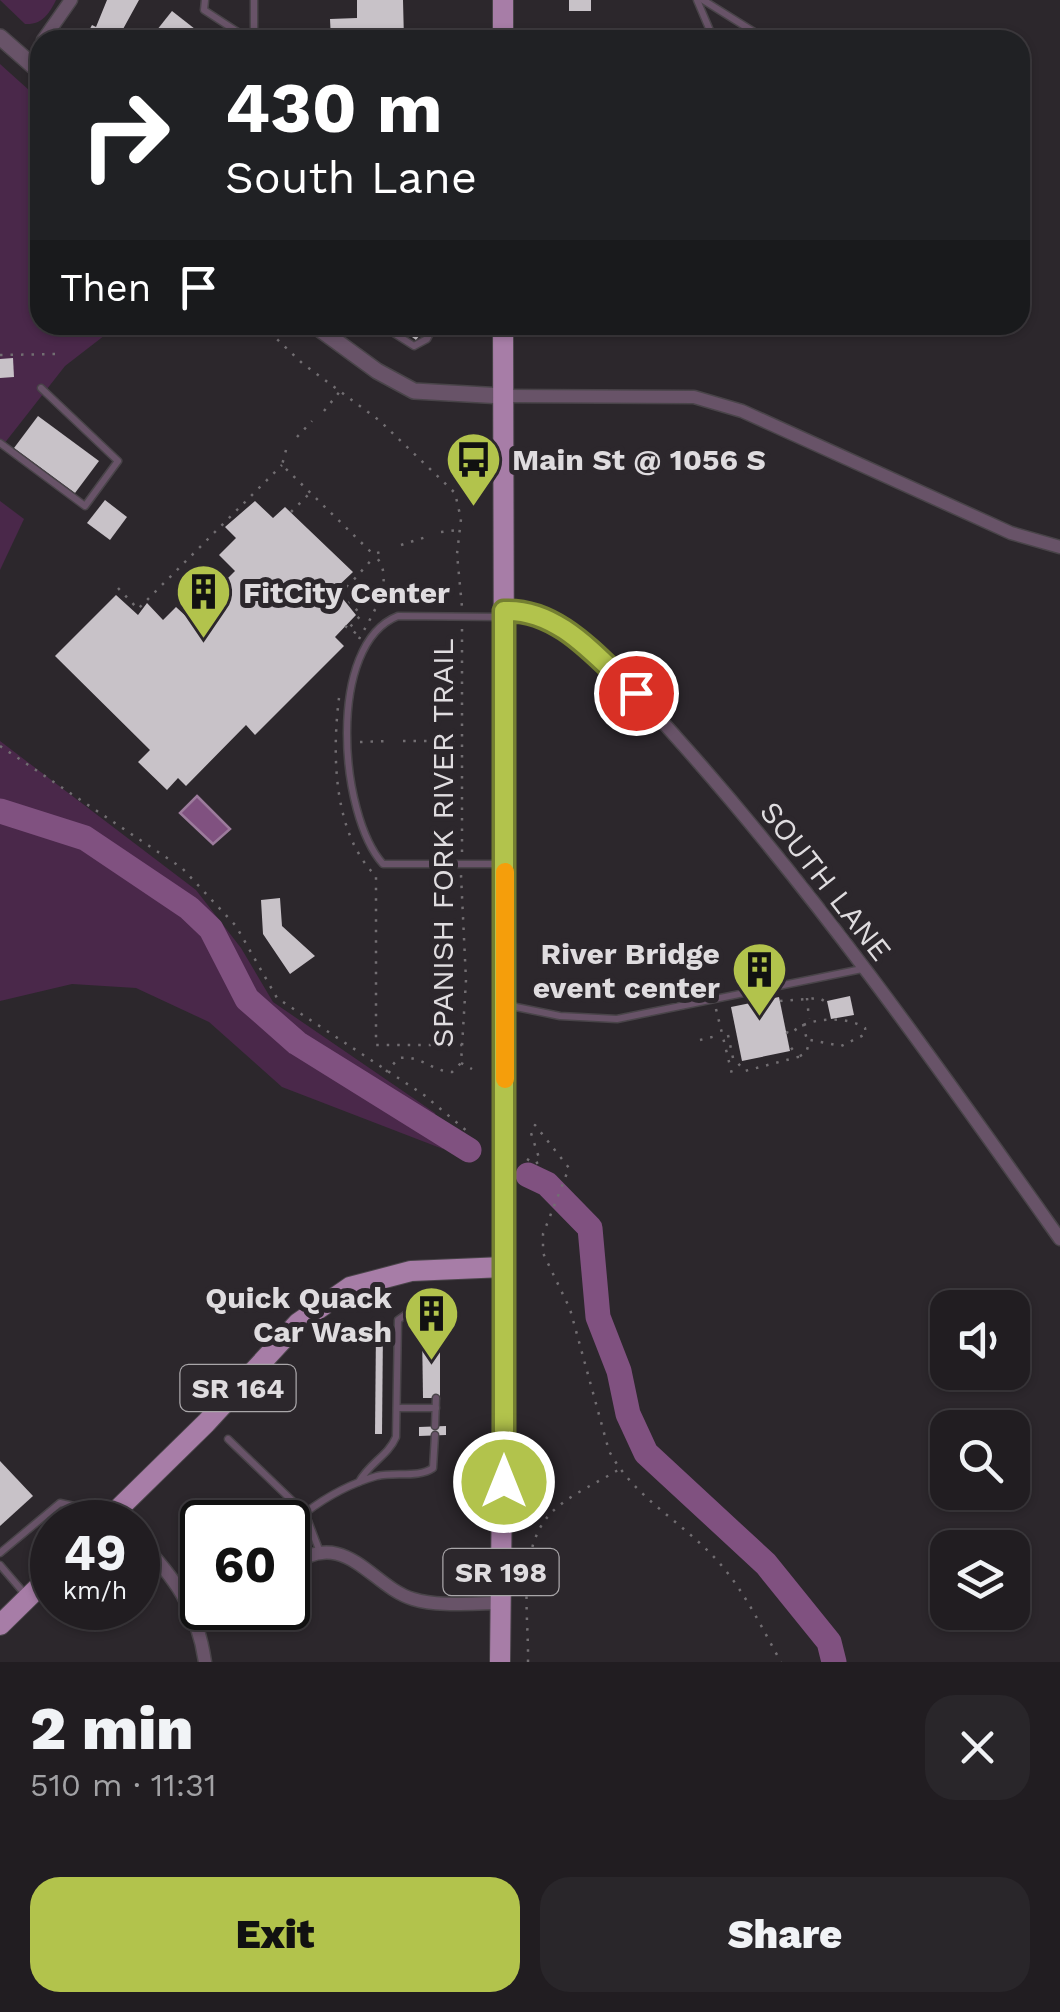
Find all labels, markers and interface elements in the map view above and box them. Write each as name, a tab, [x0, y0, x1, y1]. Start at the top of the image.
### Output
text: 430 m	[225, 67, 443, 149]
icon: right	[60, 70, 190, 200]
text: South Lane	[225, 151, 477, 204]
icon: arrive	[171, 260, 226, 315]
text: Then	[60, 266, 151, 310]
bus stop icon: Main St @ 1056 S	[443, 429, 503, 508]
place label: Main St @ 1056 S	[512, 442, 766, 477]
building icon: FitCity Center	[174, 562, 234, 641]
place label: FitCity Center	[243, 575, 450, 610]
street label: SPANISH FORK RIVER TRAIL	[425, 638, 460, 1048]
pin	[594, 651, 679, 736]
icon: arrive	[609, 666, 664, 721]
street label: SOUTH LANE	[753, 795, 899, 967]
place label: River Bridge event center	[533, 936, 720, 1005]
building icon: River Bridge event center	[729, 940, 789, 1019]
place label: Quick Quack Car Wash	[205, 1280, 392, 1349]
building icon: Quick Quack Car Wash	[401, 1284, 461, 1363]
map controls	[930, 1290, 1030, 1630]
button: sound	[930, 1290, 1030, 1390]
road number: SR 164	[180, 1365, 296, 1411]
button: search	[930, 1410, 1030, 1510]
position arrow	[452, 1430, 556, 1534]
speed limit sign: 60	[180, 1500, 310, 1630]
text: 49	[63, 1523, 127, 1582]
button: layers	[930, 1530, 1030, 1630]
road number: SR 198	[444, 1549, 558, 1595]
text: km/h	[63, 1576, 127, 1605]
text: 2 min	[30, 1693, 194, 1764]
button: close	[925, 1695, 1030, 1800]
text: 510 m · 11:31	[30, 1766, 216, 1804]
button: Exit	[30, 1877, 520, 1992]
button: Share	[540, 1877, 1030, 1992]

